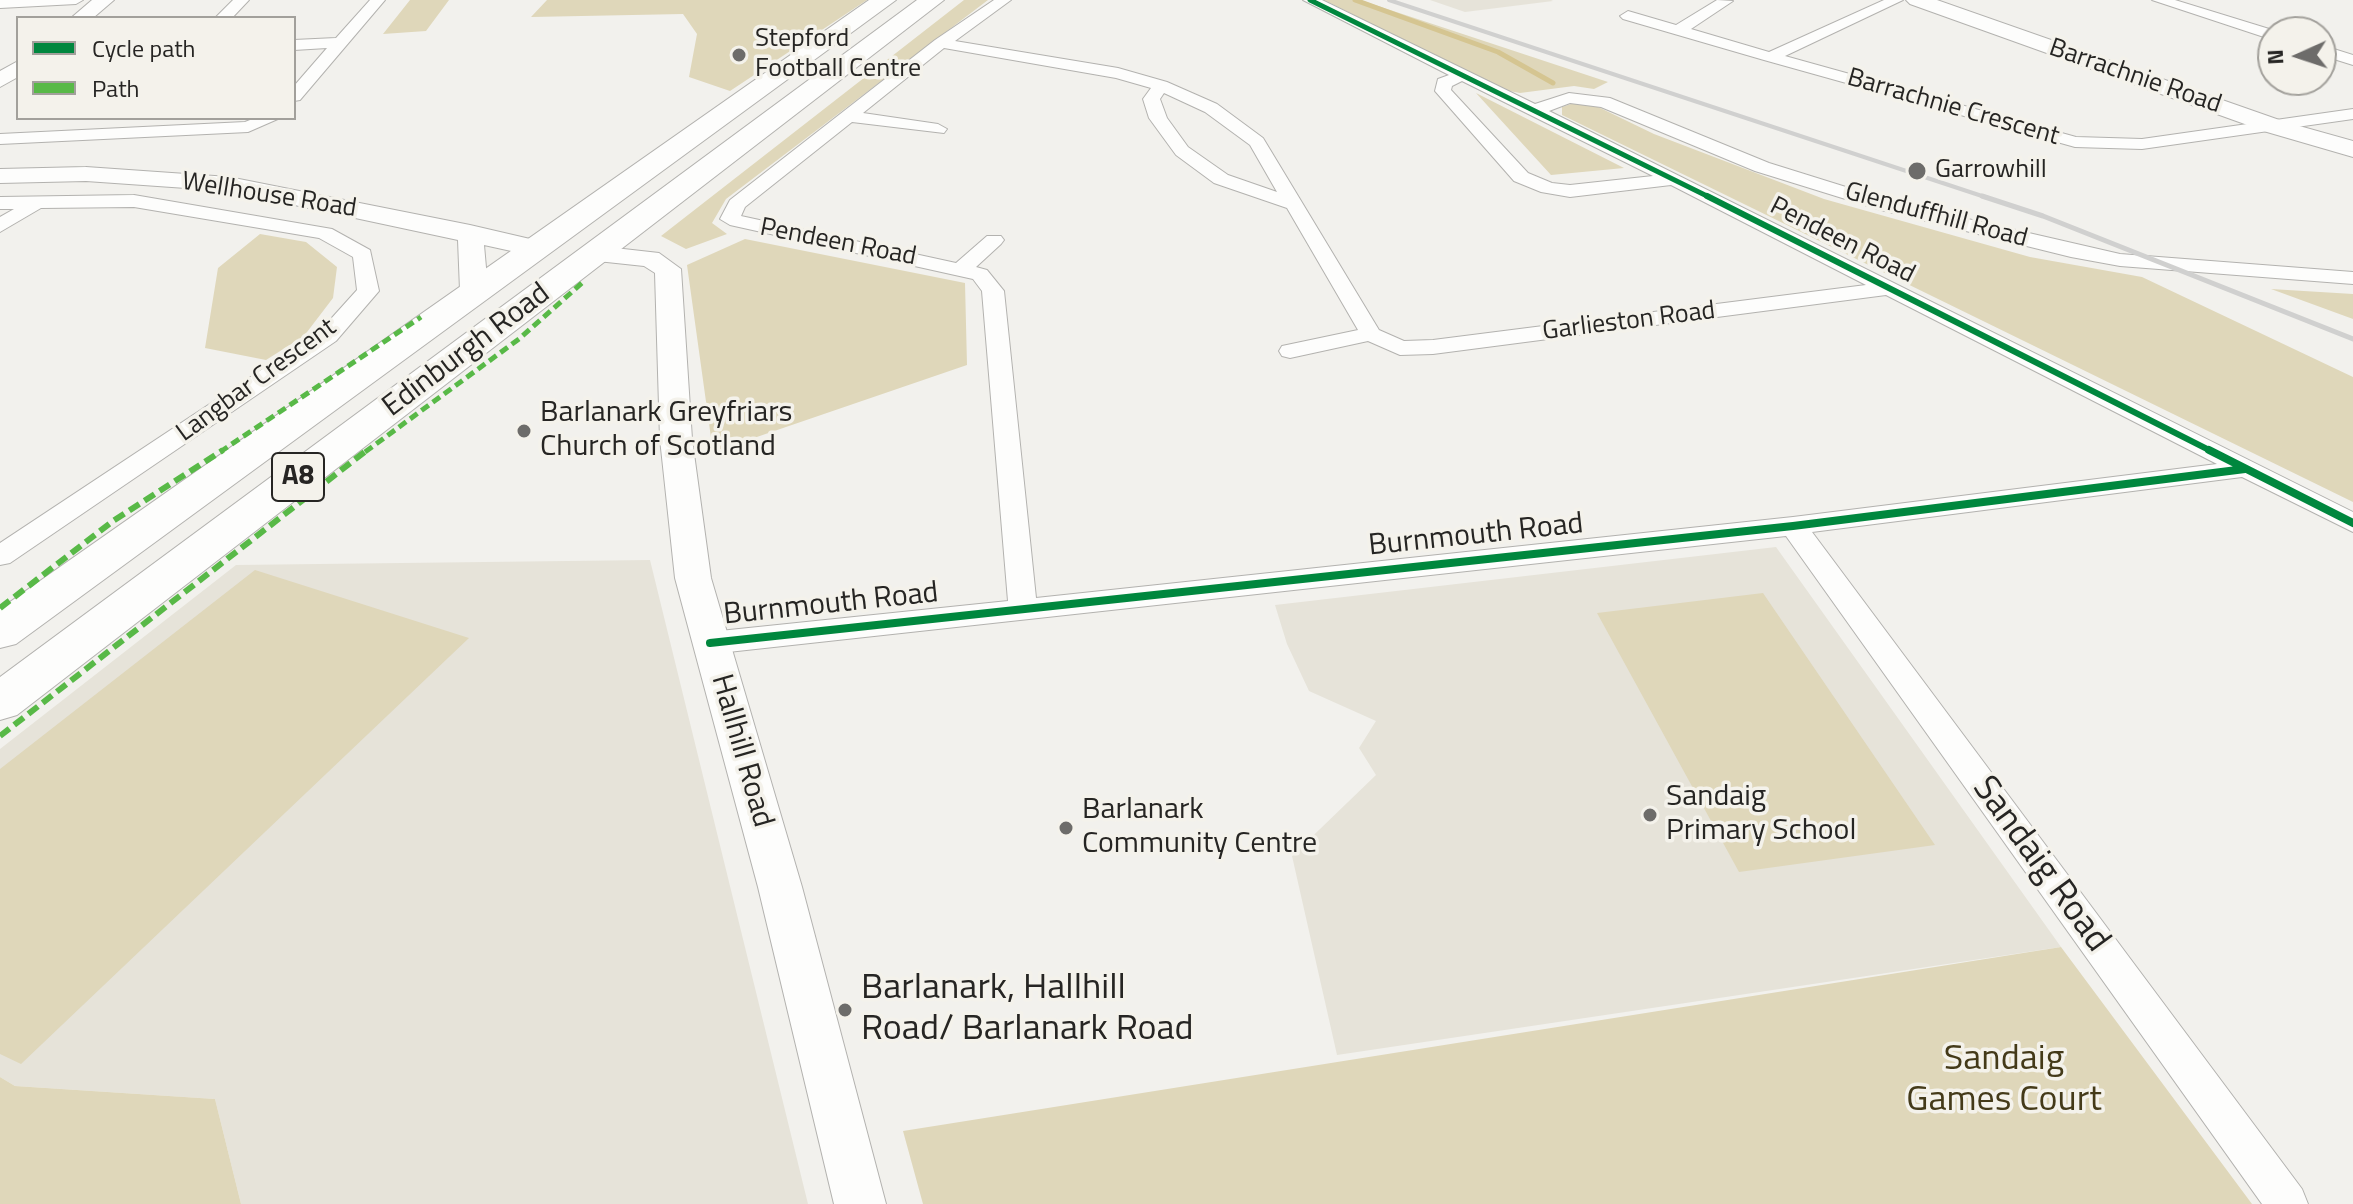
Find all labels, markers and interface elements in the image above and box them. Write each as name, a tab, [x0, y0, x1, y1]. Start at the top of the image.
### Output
legend	[16, 16, 296, 120]
north arrow	[2257, 16, 2337, 96]
place label: Stepford Football Centre	[755, 24, 921, 86]
text: Cycle path	[92, 30, 195, 66]
street label: Barrachnie Road	[2045, 33, 2225, 121]
marker: Stepford Football Centre	[730, 46, 748, 64]
text: N	[2258, 49, 2292, 66]
street label: Barrachnie Crescent	[1843, 63, 2063, 153]
text: Path	[92, 70, 139, 106]
place label: Garrowhill	[1935, 155, 2047, 187]
marker: Garrowhill	[1906, 160, 1928, 182]
street label: Wellhouse Road	[179, 167, 359, 225]
street label: Glenduffhill Road	[1841, 177, 2031, 255]
street label: Pendeen Road	[1764, 191, 1920, 291]
street label: Pendeen Road	[757, 213, 919, 273]
street label: Edinburgh Road	[376, 276, 558, 426]
street label: Garlieston Road	[1541, 296, 1717, 348]
street label: Langbar Crescent	[171, 313, 343, 449]
place label: Barlanark Greyfriars Church of Scotland	[540, 396, 793, 466]
marker: Barlanark Greyfriars Church of Scotland	[515, 422, 533, 440]
road number: A8	[272, 453, 324, 501]
street label: Burnmouth Road	[1367, 507, 1585, 565]
street label: Burnmouth Road	[722, 576, 940, 634]
street label: Hallhill Road	[702, 670, 780, 832]
street label: Sandaig Road	[1962, 769, 2118, 961]
place label: Sandaig Primary School	[1666, 780, 1856, 850]
place label: Barlanark Community Centre	[1082, 793, 1317, 864]
marker: Sandaig Primary School	[1641, 806, 1659, 824]
marker: Barlanark Community Centre	[1057, 819, 1075, 837]
place label: Barlanark, Hallhill Road/ Barlanark Road	[861, 967, 1194, 1052]
marker: Barlanark, Hallhill Road/ Barlanark Road	[836, 1001, 854, 1019]
park label: Sandaig Games Court	[1906, 1038, 2102, 1123]

